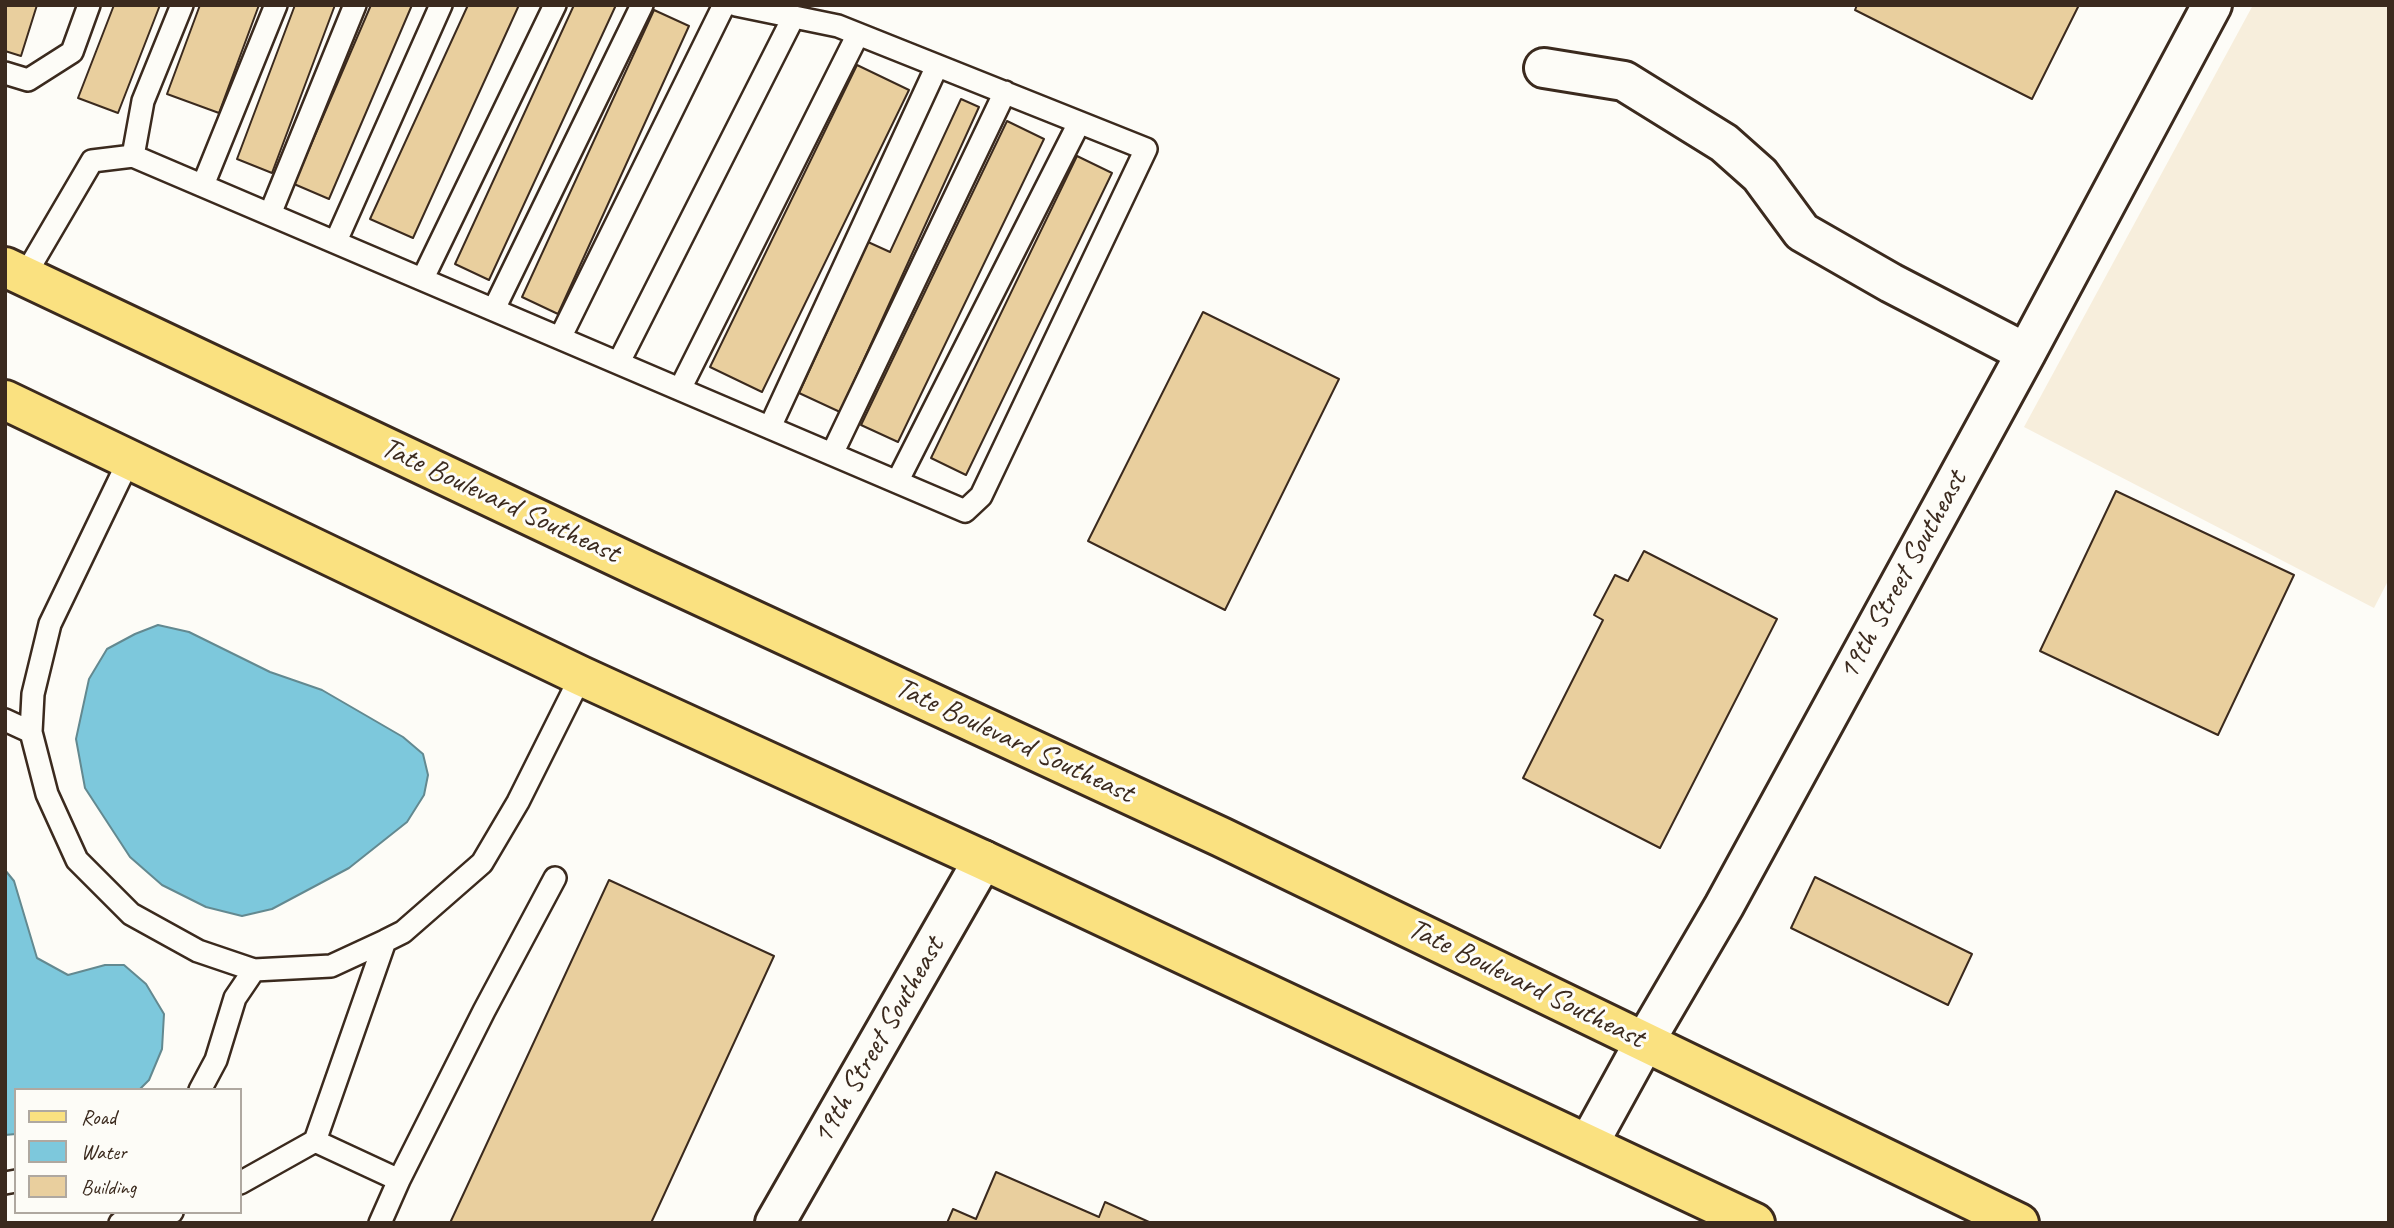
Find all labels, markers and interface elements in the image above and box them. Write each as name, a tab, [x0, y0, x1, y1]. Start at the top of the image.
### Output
street label: Tate Boulevard Southeast	[375, 430, 625, 572]
street label: 19th Street Southeast	[1831, 465, 1975, 687]
street label: Tate Boulevard Southeast	[889, 670, 1139, 812]
street label: Tate Boulevard Southeast	[1402, 911, 1650, 1057]
street label: 19th Street Southeast	[805, 931, 953, 1151]
legend	[14, 1088, 242, 1214]
text: Road	[81, 1104, 116, 1130]
text: Water	[81, 1139, 127, 1165]
text: Building	[81, 1174, 136, 1200]

